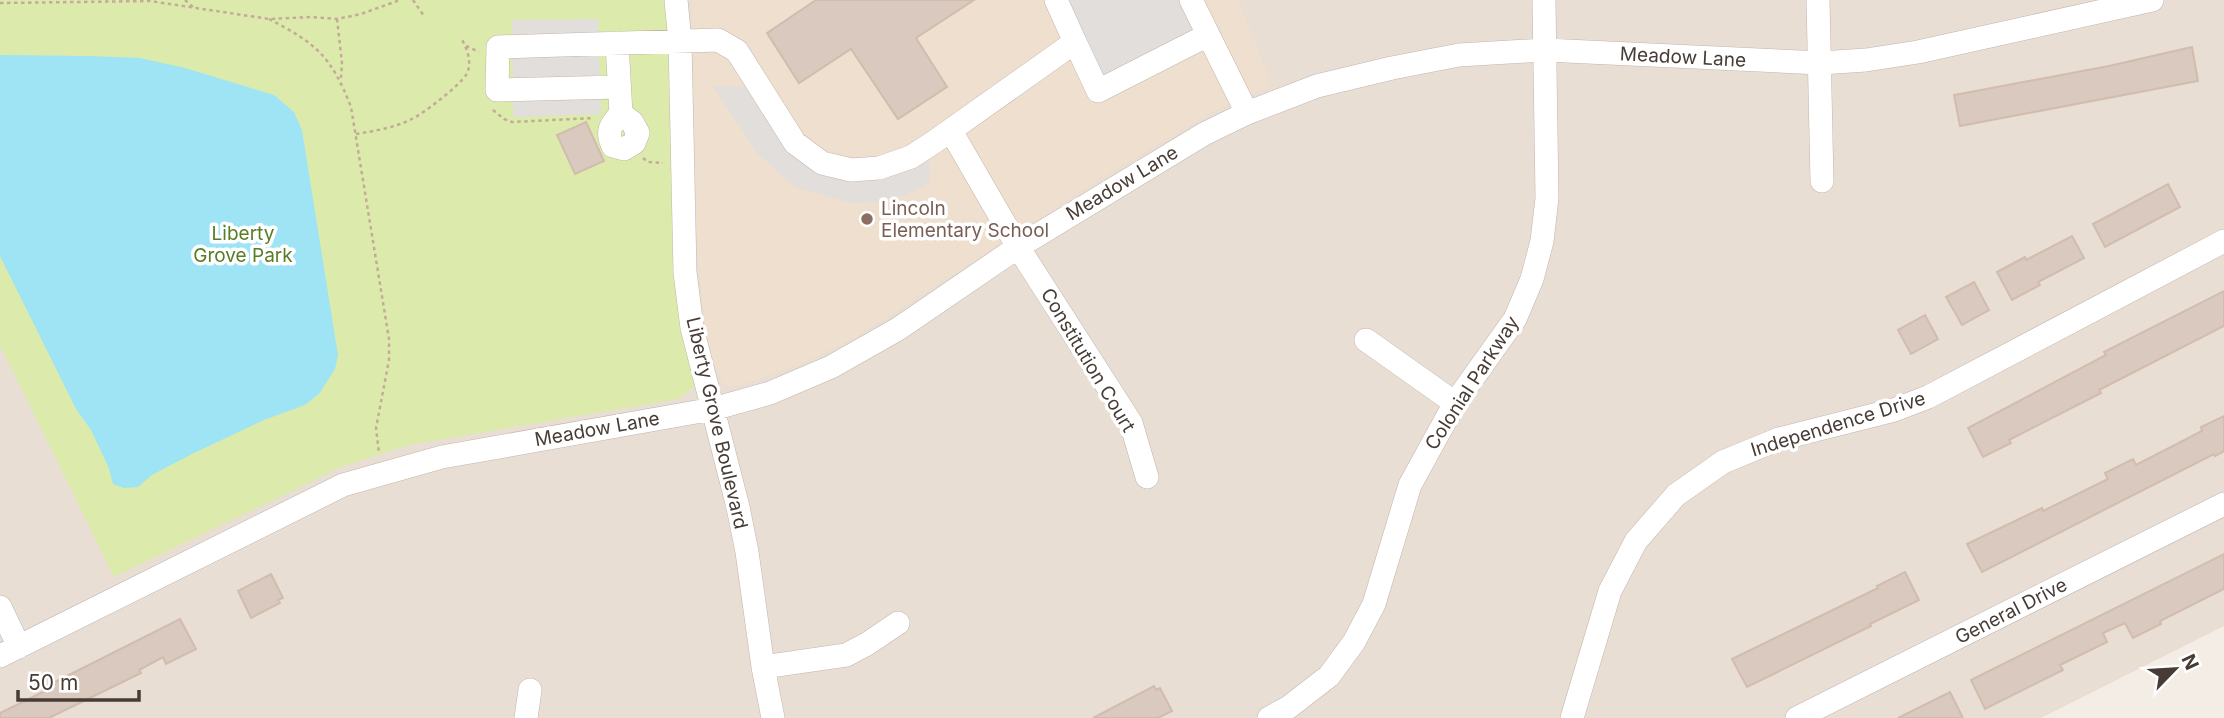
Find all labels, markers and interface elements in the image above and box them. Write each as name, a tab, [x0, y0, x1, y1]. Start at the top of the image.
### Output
street label: Meadow Lane	[1619, 42, 1747, 72]
street label: Meadow Lane	[1062, 141, 1182, 225]
place label: Lincoln Elementary School	[881, 197, 1049, 242]
marker: Lincoln Elementary School	[859, 211, 875, 227]
park label: Liberty Grove Park	[193, 222, 293, 267]
street label: Constitution Court	[1036, 284, 1140, 436]
street label: Colonial Parkway	[1420, 311, 1524, 454]
street label: Liberty Grove Boulevard	[681, 315, 753, 531]
street label: Independence Drive	[1748, 386, 1928, 462]
street label: Meadow Lane	[533, 407, 661, 451]
street label: General Drive	[1951, 573, 2071, 649]
north arrow	[2140, 634, 2210, 704]
text: N	[2176, 651, 2203, 673]
scale bar	[18, 658, 138, 702]
text: 50 m	[28, 670, 78, 695]

